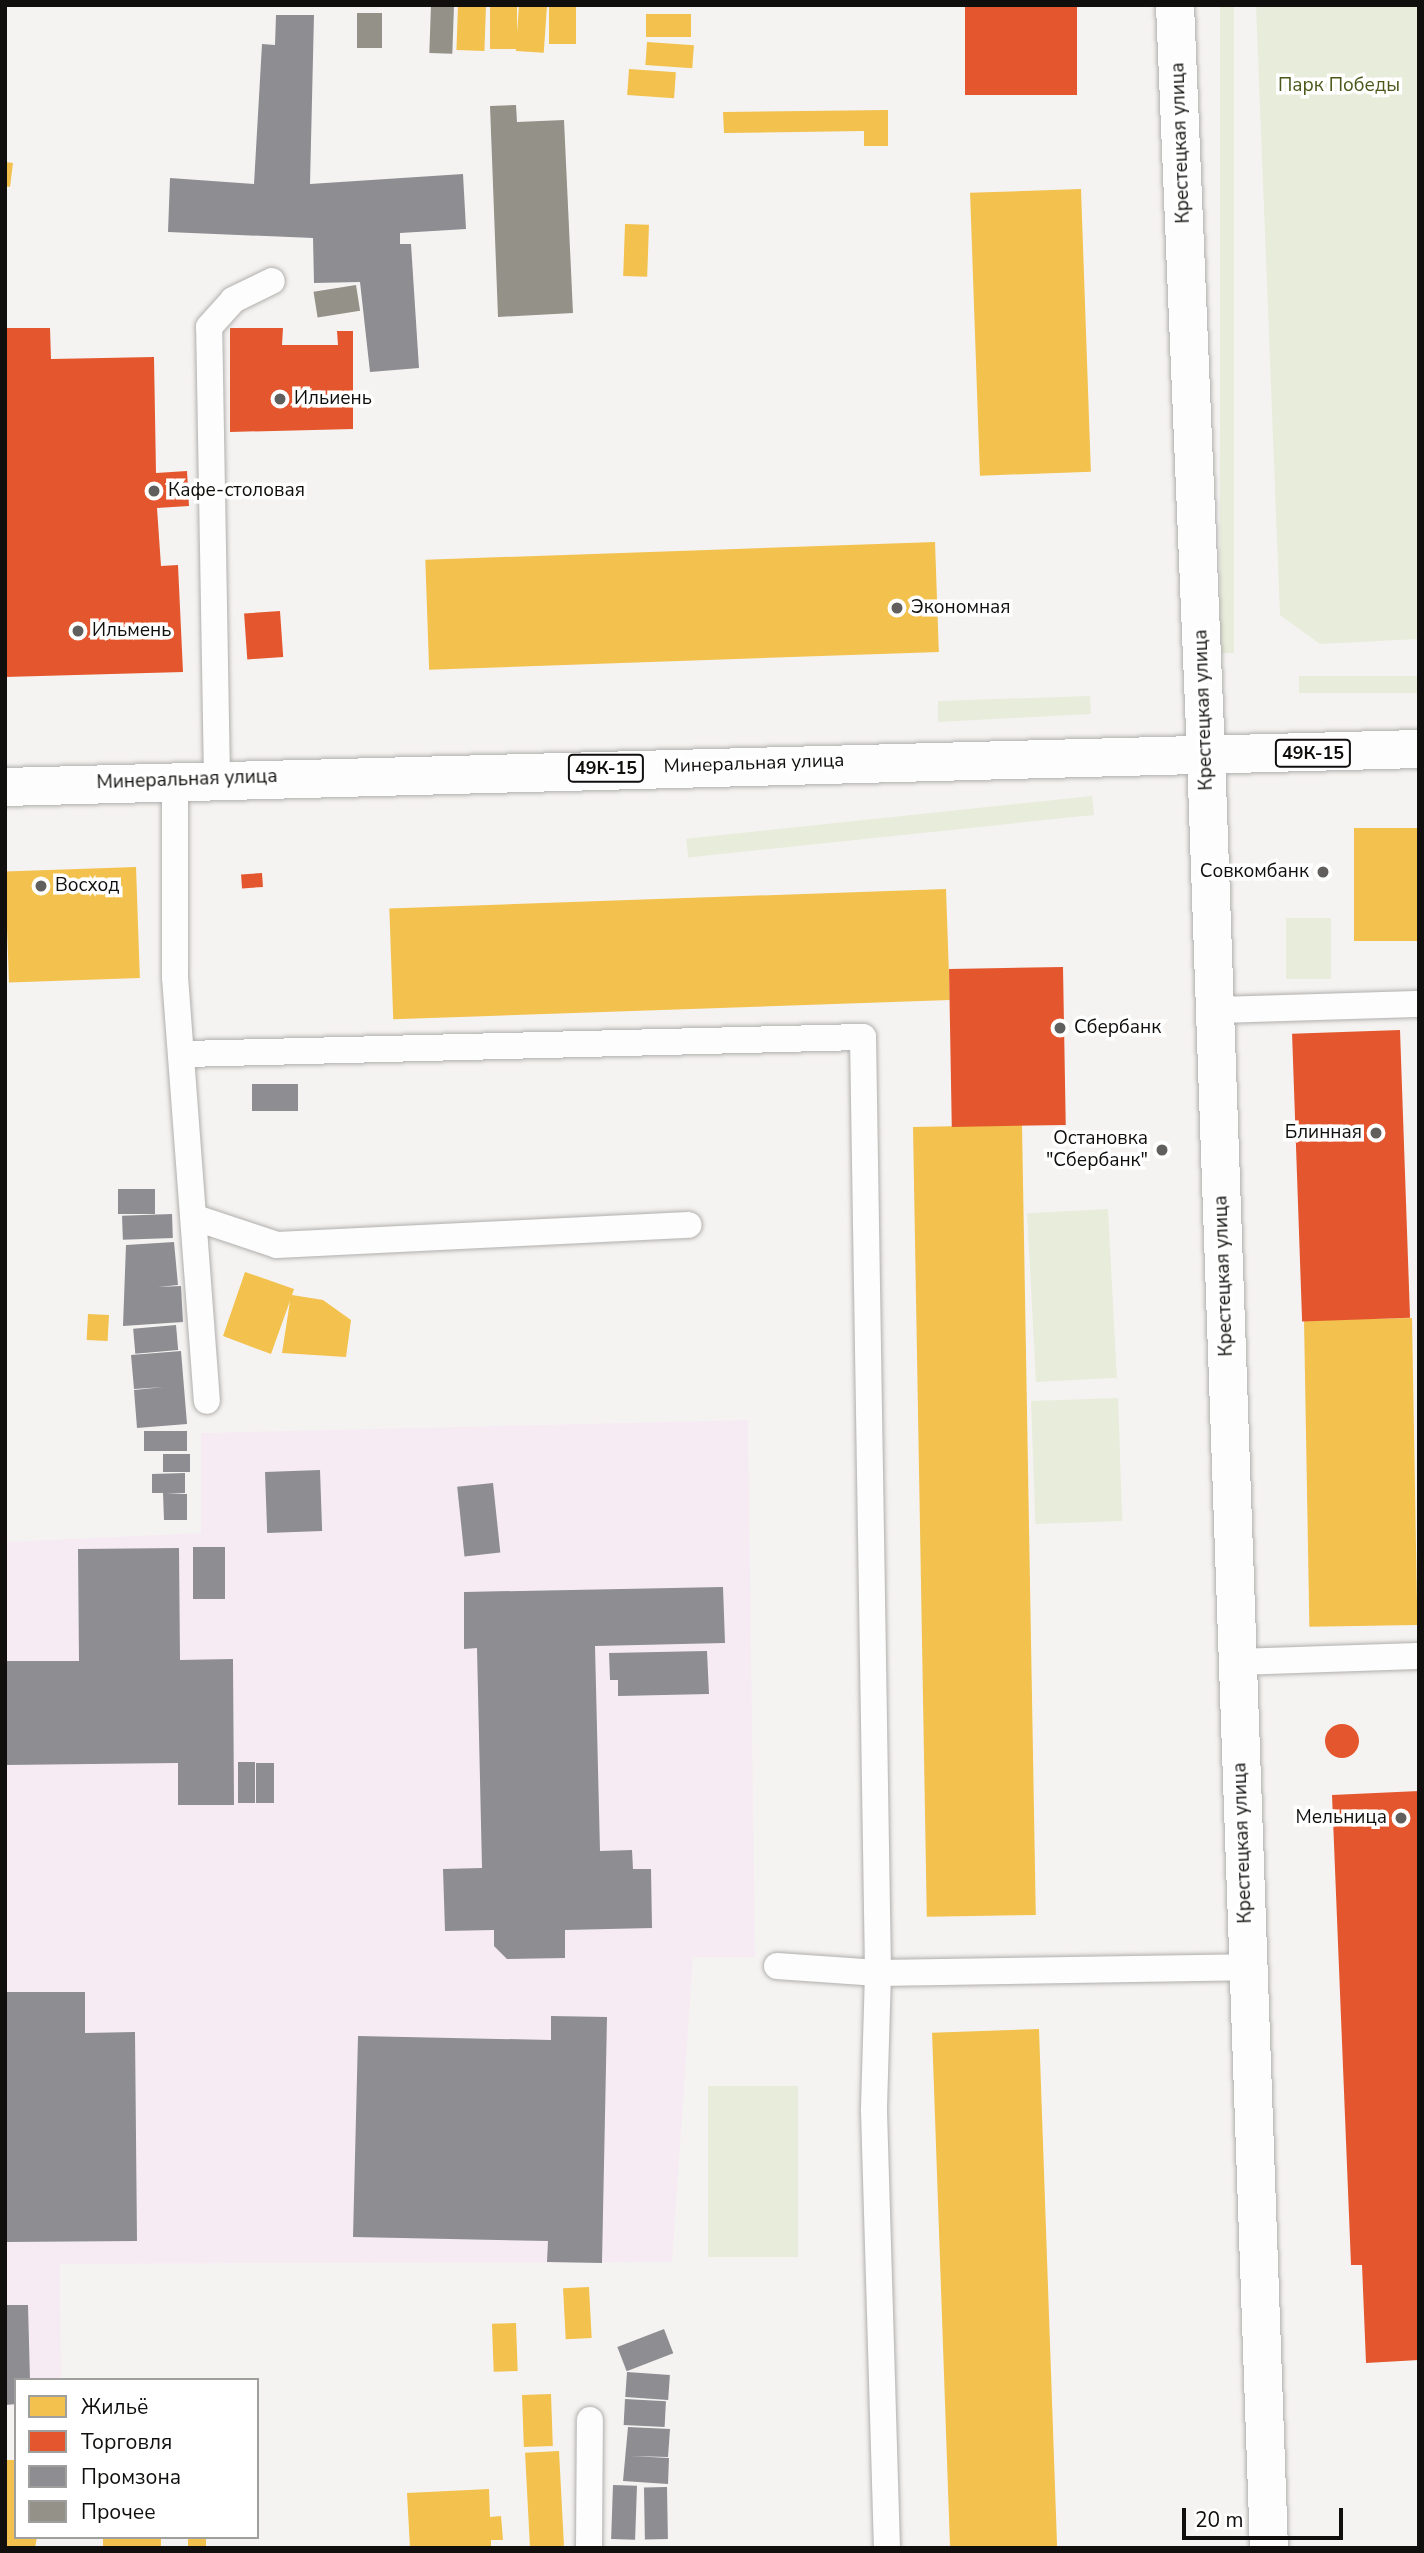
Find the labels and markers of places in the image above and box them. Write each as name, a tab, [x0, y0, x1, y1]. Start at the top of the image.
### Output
place label: Ильиень	[294, 388, 372, 410]
marker: Ильиень	[272, 391, 288, 407]
place label: Кафе-столовая	[168, 480, 305, 502]
marker: Кафе-столовая	[146, 483, 162, 499]
place label: Экономная	[911, 597, 1011, 619]
marker: Экономная	[889, 600, 905, 616]
place label: Ильмень	[92, 620, 171, 642]
marker: Ильмень	[70, 623, 86, 639]
place label: Совкомбанк	[1200, 861, 1309, 883]
marker: Совкомбанк	[1315, 864, 1331, 880]
place label: Восход	[55, 875, 120, 897]
marker: Восход	[33, 878, 49, 894]
place label: Сбербанк	[1074, 1017, 1161, 1039]
marker: Сбербанк	[1052, 1020, 1068, 1036]
place label: Блинная	[1285, 1122, 1362, 1144]
marker: Блинная	[1368, 1125, 1384, 1141]
place label: Остановка "Сбербанк"	[1046, 1128, 1148, 1172]
marker: Остановка "Сбербанк"	[1154, 1142, 1170, 1158]
place label: Мельница	[1295, 1807, 1387, 1829]
marker: Мельница	[1393, 1810, 1409, 1826]

